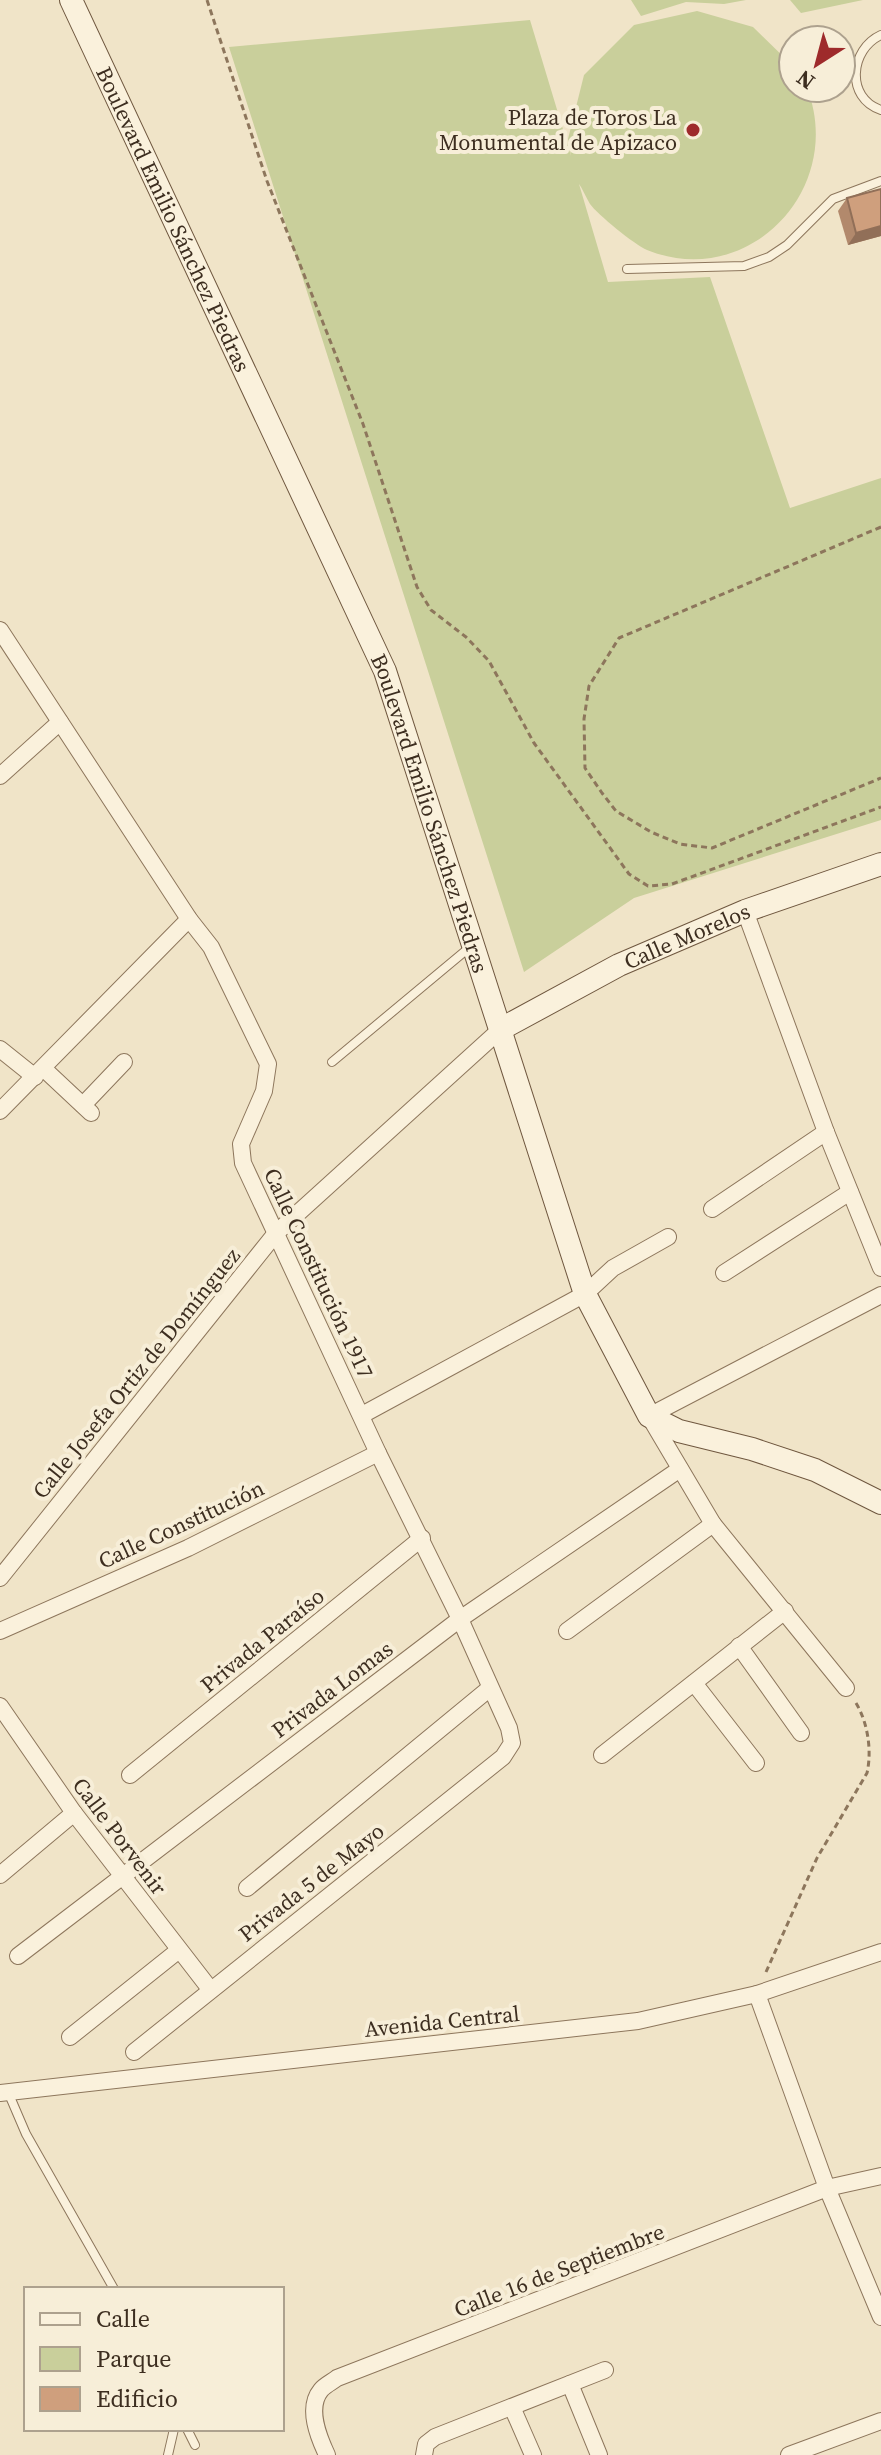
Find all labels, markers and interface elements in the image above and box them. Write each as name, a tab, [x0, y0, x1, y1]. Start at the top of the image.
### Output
north arrow	[777, 24, 857, 104]
street label: Boulevard Emilio Sánchez Piedras	[89, 62, 258, 377]
text: N	[790, 63, 821, 97]
place label: Plaza de Toros La Monumental de Apizaco	[439, 102, 678, 157]
marker: Plaza de Toros La Monumental de Apizaco	[684, 121, 702, 139]
street label: Boulevard Emilio Sánchez Piedras	[364, 649, 496, 977]
street label: Calle Morelos	[619, 896, 754, 976]
street label: Calle Constitución 1917	[257, 1163, 381, 1383]
street label: Calle Josefa Ortiz de Domínguez	[25, 1241, 247, 1505]
street label: Calle Constitución	[93, 1472, 269, 1576]
street label: Privada Paraíso	[194, 1581, 330, 1699]
street label: Privada Lomas	[265, 1634, 399, 1744]
street label: Calle Porvenir	[66, 1771, 174, 1901]
street label: Privada 5 de Mayo	[232, 1816, 390, 1948]
street label: Avenida Central	[363, 1998, 521, 2044]
street label: Calle 16 de Septiembre	[449, 2216, 669, 2324]
legend	[24, 2287, 284, 2431]
text: Calle	[96, 2302, 150, 2335]
text: Parque	[96, 2342, 172, 2375]
text: Edificio	[96, 2382, 178, 2415]

